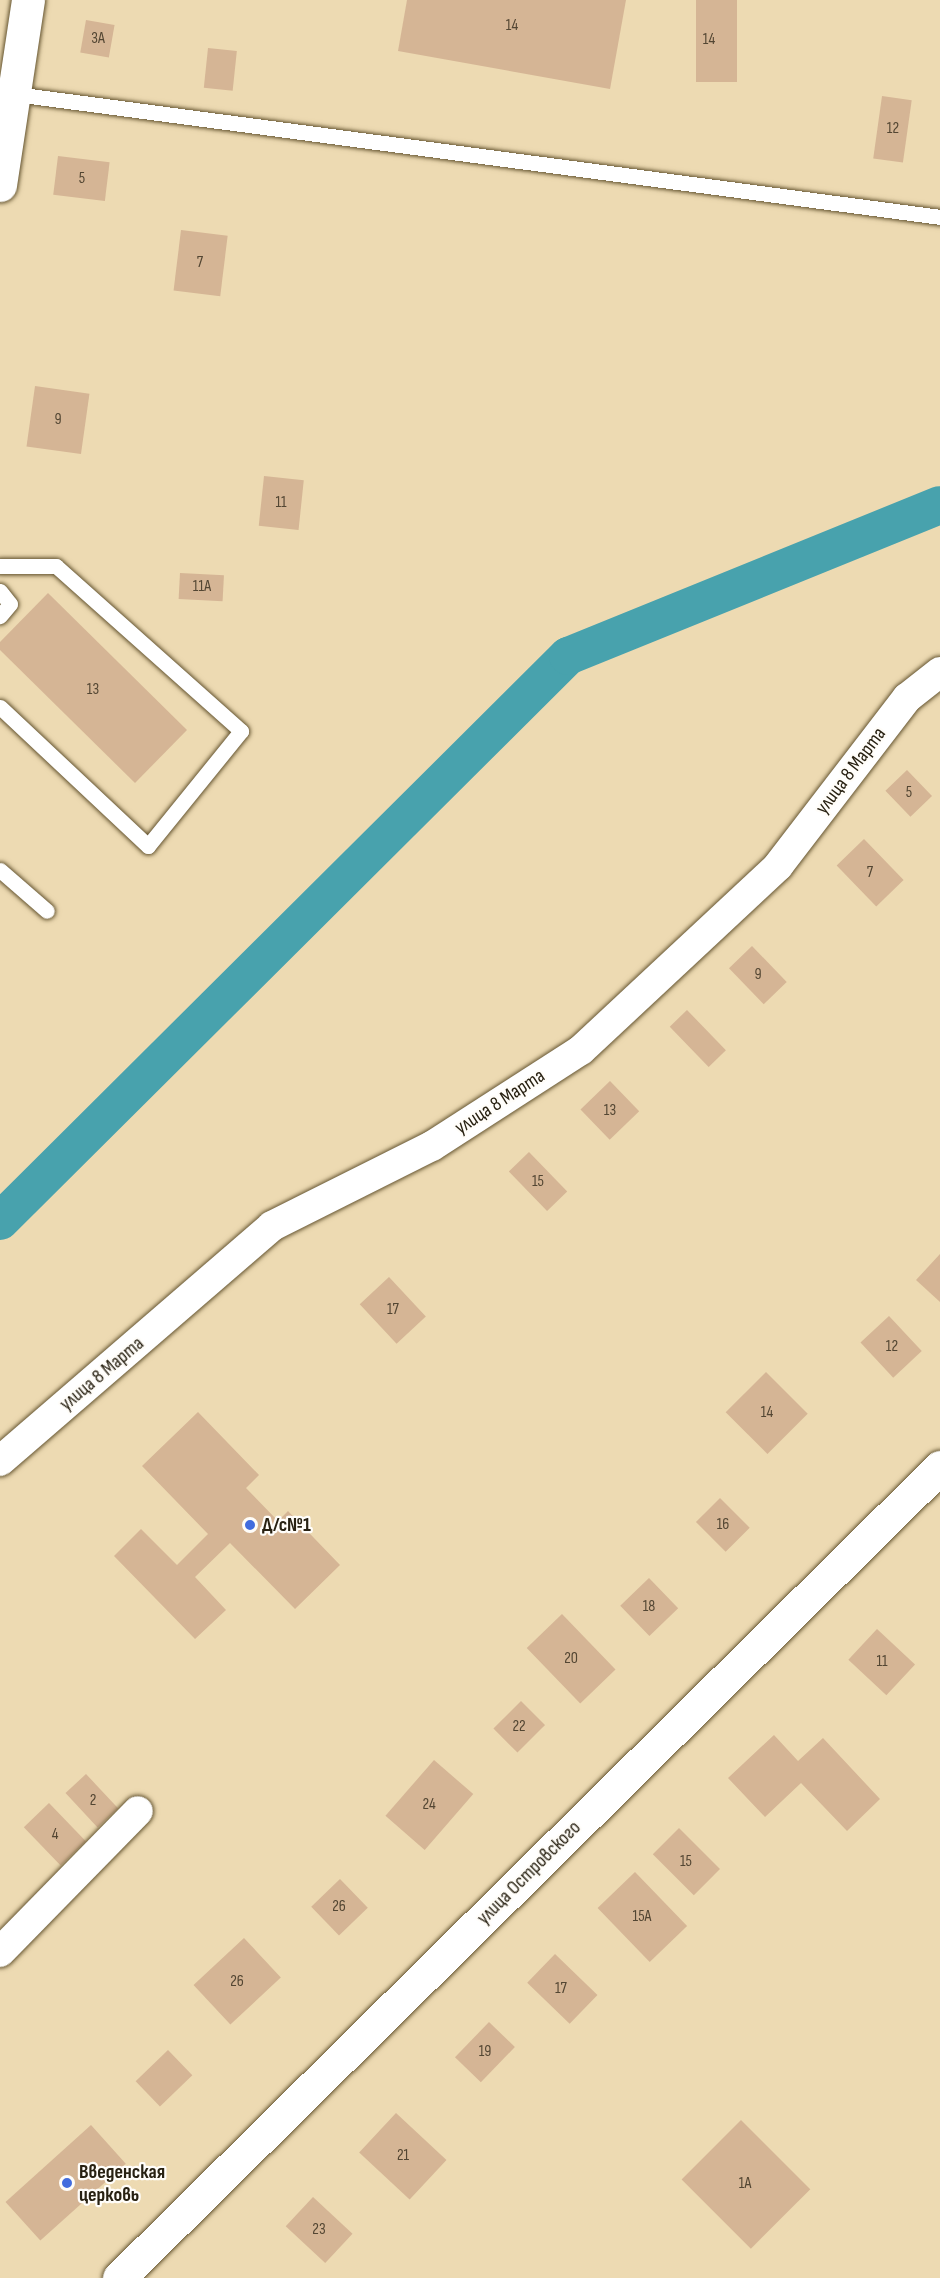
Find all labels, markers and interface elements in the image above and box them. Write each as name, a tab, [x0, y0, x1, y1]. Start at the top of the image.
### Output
house number: 14	[506, 16, 518, 36]
house number: 3А	[91, 29, 105, 49]
house number: 14	[703, 30, 715, 50]
house number: 12	[887, 119, 899, 139]
house number: 5	[79, 169, 85, 189]
house number: 7	[197, 253, 203, 273]
house number: 9	[54, 410, 62, 430]
house number: 11	[275, 493, 287, 513]
house number: 11А	[193, 577, 211, 597]
house number: 13	[87, 680, 99, 700]
street label: улица 8 Марта	[811, 723, 891, 819]
house number: 5	[906, 783, 912, 803]
house number: 7	[867, 863, 873, 883]
house number: 9	[754, 965, 762, 985]
street label: улица 8 Марта	[450, 1064, 550, 1140]
house number: 13	[604, 1101, 616, 1121]
house number: 15	[532, 1172, 544, 1192]
house number: 17	[387, 1300, 399, 1320]
street label: улица 8 Марта	[55, 1332, 149, 1416]
house number: 12	[886, 1337, 898, 1357]
house number: 14	[761, 1403, 773, 1423]
place label: Д/с№1	[262, 1513, 311, 1537]
house number: 16	[717, 1515, 729, 1535]
marker: Д/с№1	[243, 1518, 257, 1532]
house number: 18	[643, 1597, 655, 1617]
house number: 20	[564, 1649, 578, 1669]
house number: 11	[876, 1652, 888, 1672]
house number: 22	[512, 1717, 526, 1737]
house number: 2	[90, 1791, 96, 1811]
house number: 24	[422, 1795, 436, 1815]
street label: улица Островского	[472, 1816, 586, 1930]
house number: 4	[52, 1825, 58, 1845]
house number: 15	[680, 1852, 692, 1872]
house number: 26	[332, 1897, 346, 1917]
house number: 15А	[633, 1907, 651, 1927]
house number: 26	[230, 1972, 244, 1992]
house number: 17	[555, 1979, 567, 1999]
house number: 19	[479, 2042, 491, 2062]
house number: 21	[397, 2146, 409, 2166]
place label: Введенская церковь	[79, 2160, 165, 2207]
house number: 1А	[739, 2174, 751, 2194]
marker: Введенская церковь	[60, 2176, 74, 2190]
house number: 23	[312, 2220, 326, 2240]

